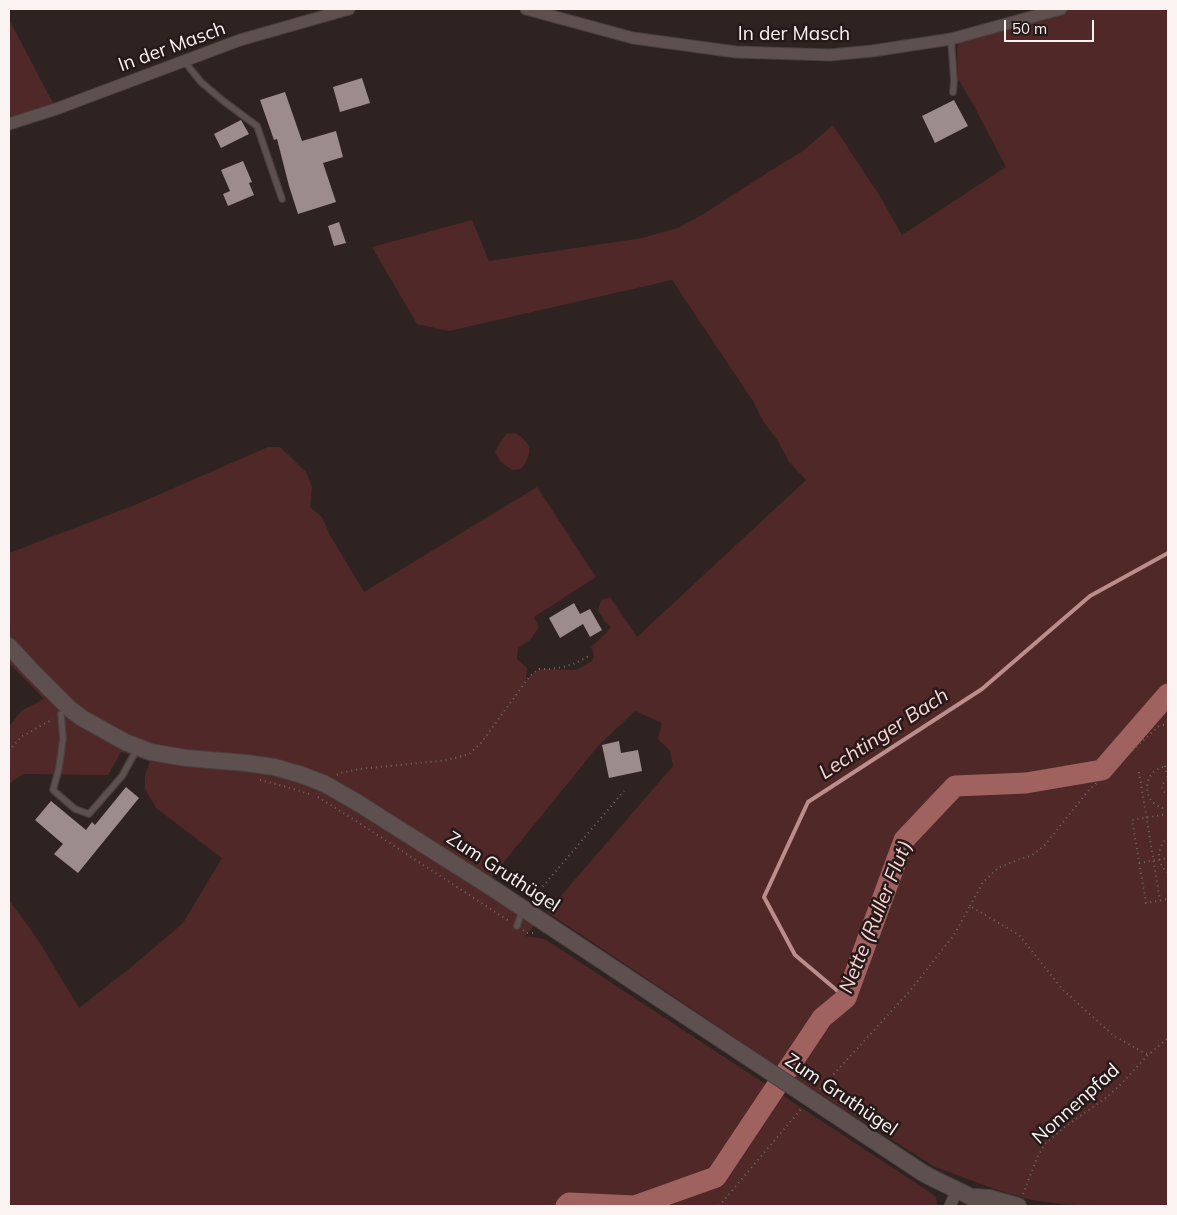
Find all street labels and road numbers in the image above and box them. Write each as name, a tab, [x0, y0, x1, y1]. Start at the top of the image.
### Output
street label: In der Masch	[115, 17, 229, 77]
street label: In der Masch	[738, 23, 850, 45]
street label: Zum Gruthügel	[442, 827, 564, 917]
street label: Zum Gruthügel	[781, 1049, 901, 1141]
street label: Nonnenpfad	[1028, 1059, 1124, 1149]

